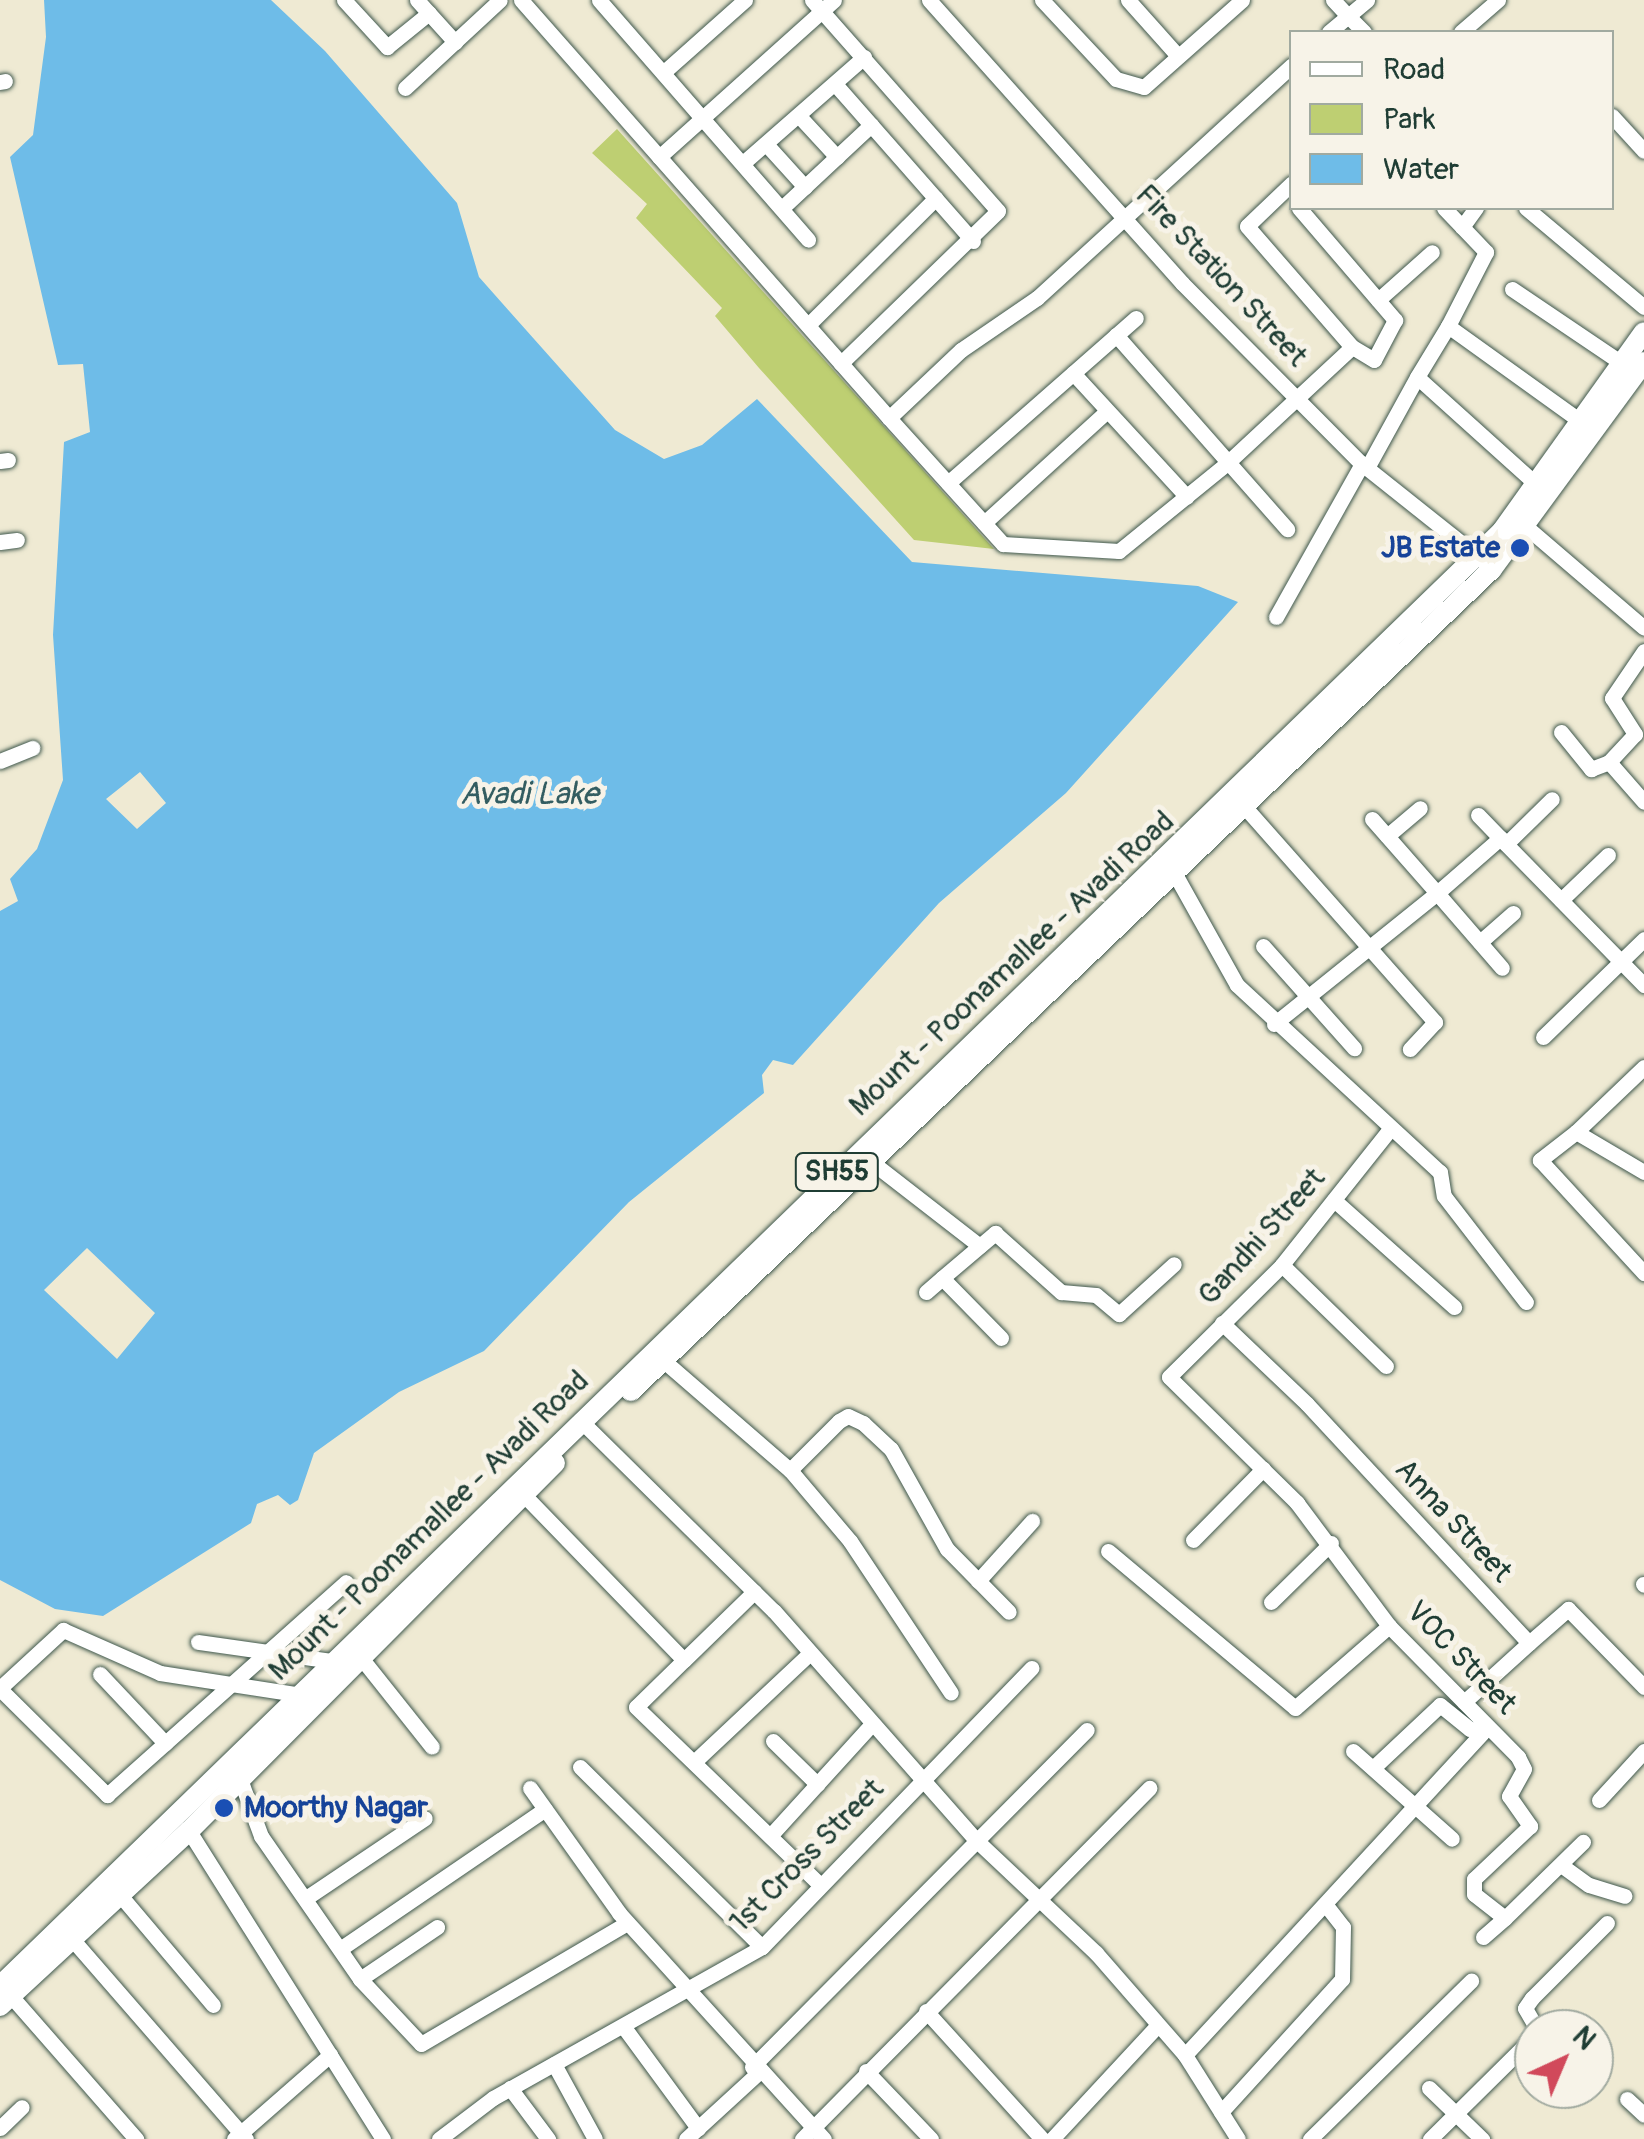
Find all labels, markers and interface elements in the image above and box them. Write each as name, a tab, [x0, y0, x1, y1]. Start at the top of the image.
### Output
legend	[1289, 30, 1614, 210]
text: Road	[1383, 51, 1445, 88]
text: Park	[1383, 101, 1436, 138]
text: Water	[1383, 151, 1459, 188]
street label: Fire Station Street	[1128, 178, 1314, 374]
place label: JB Estate	[1381, 530, 1500, 566]
marker: JB Estate	[1509, 537, 1531, 559]
water label: Avadi Lake	[460, 775, 598, 813]
street label: Mount - Poonamallee - Avadi Road	[842, 804, 1182, 1124]
road number: SH55	[794, 1149, 880, 1195]
street label: Gandhi Street	[1191, 1161, 1333, 1313]
street label: Mount - Poonamallee - Avadi Road	[262, 1363, 596, 1689]
street label: Anna Street	[1387, 1452, 1519, 1590]
street label: VOC Street	[1398, 1594, 1524, 1722]
street label: 1st Cross Street	[722, 1771, 892, 1941]
place label: Moorthy Nagar	[244, 1790, 428, 1826]
marker: Moorthy Nagar	[213, 1797, 235, 1819]
north arrow	[1514, 2009, 1614, 2109]
text: N	[1565, 2019, 1603, 2058]

